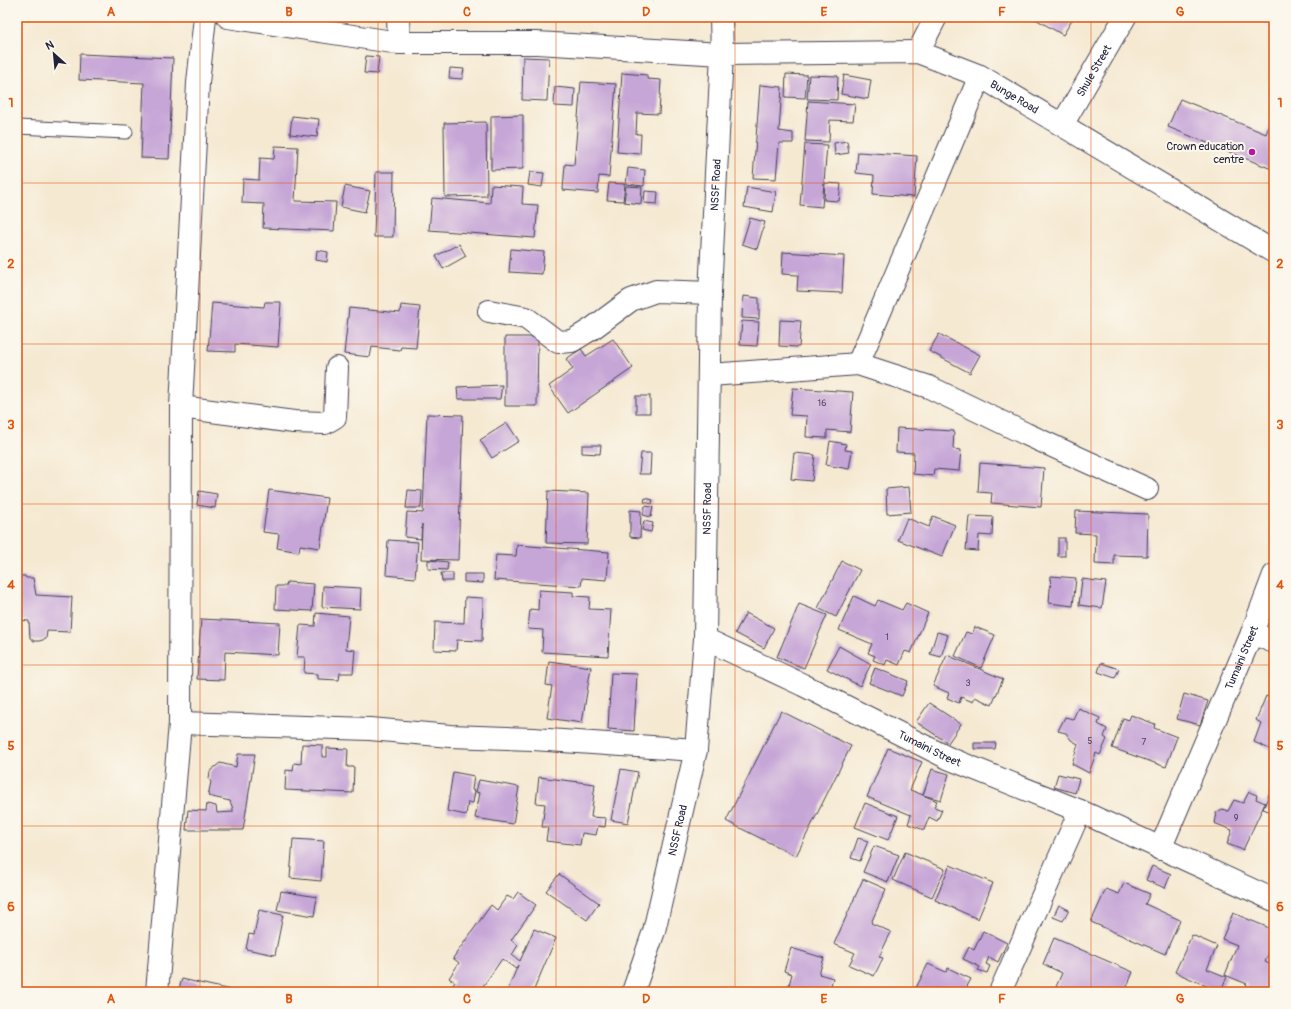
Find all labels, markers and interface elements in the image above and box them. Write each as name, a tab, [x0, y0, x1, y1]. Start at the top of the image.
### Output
text: A	[107, 4, 116, 20]
text: B	[285, 4, 293, 20]
text: C	[463, 4, 471, 20]
text: D	[642, 4, 650, 20]
text: E	[821, 4, 828, 20]
text: F	[998, 4, 1006, 20]
text: G	[1176, 4, 1185, 20]
north arrow	[34, 34, 74, 74]
text: N	[43, 38, 56, 53]
street label: Shule Street	[1074, 42, 1114, 99]
street label: Bunge Road	[988, 77, 1041, 116]
text: 1	[8, 95, 14, 111]
text: 1	[1277, 95, 1283, 111]
place label: Crown education centre	[1167, 140, 1245, 166]
marker: Crown education centre	[1247, 147, 1257, 157]
street label: NSSF Road	[708, 159, 723, 211]
text: 2	[7, 256, 15, 272]
text: 2	[1276, 256, 1284, 272]
house number: 16	[818, 398, 826, 409]
text: 3	[7, 417, 15, 433]
text: 3	[1276, 417, 1284, 433]
street label: NSSF Road	[700, 483, 714, 535]
text: 4	[7, 577, 15, 593]
text: 4	[1276, 577, 1284, 593]
street label: Tumaini Street	[1222, 623, 1261, 692]
house number: 1	[885, 632, 889, 643]
house number: 3	[965, 678, 971, 689]
street label: Tumaini Street	[896, 728, 963, 769]
house number: 5	[1088, 736, 1093, 747]
house number: 7	[1142, 737, 1147, 748]
text: 5	[7, 738, 15, 754]
text: 5	[1276, 738, 1284, 754]
street label: NSSF Road	[665, 803, 690, 857]
house number: 9	[1234, 813, 1239, 824]
text: 6	[7, 899, 15, 915]
text: 6	[1276, 899, 1284, 915]
text: A	[107, 991, 116, 1007]
text: B	[285, 991, 293, 1007]
text: C	[463, 991, 471, 1007]
text: D	[642, 991, 650, 1007]
text: E	[821, 991, 828, 1007]
text: F	[998, 991, 1006, 1007]
text: G	[1176, 991, 1185, 1007]

